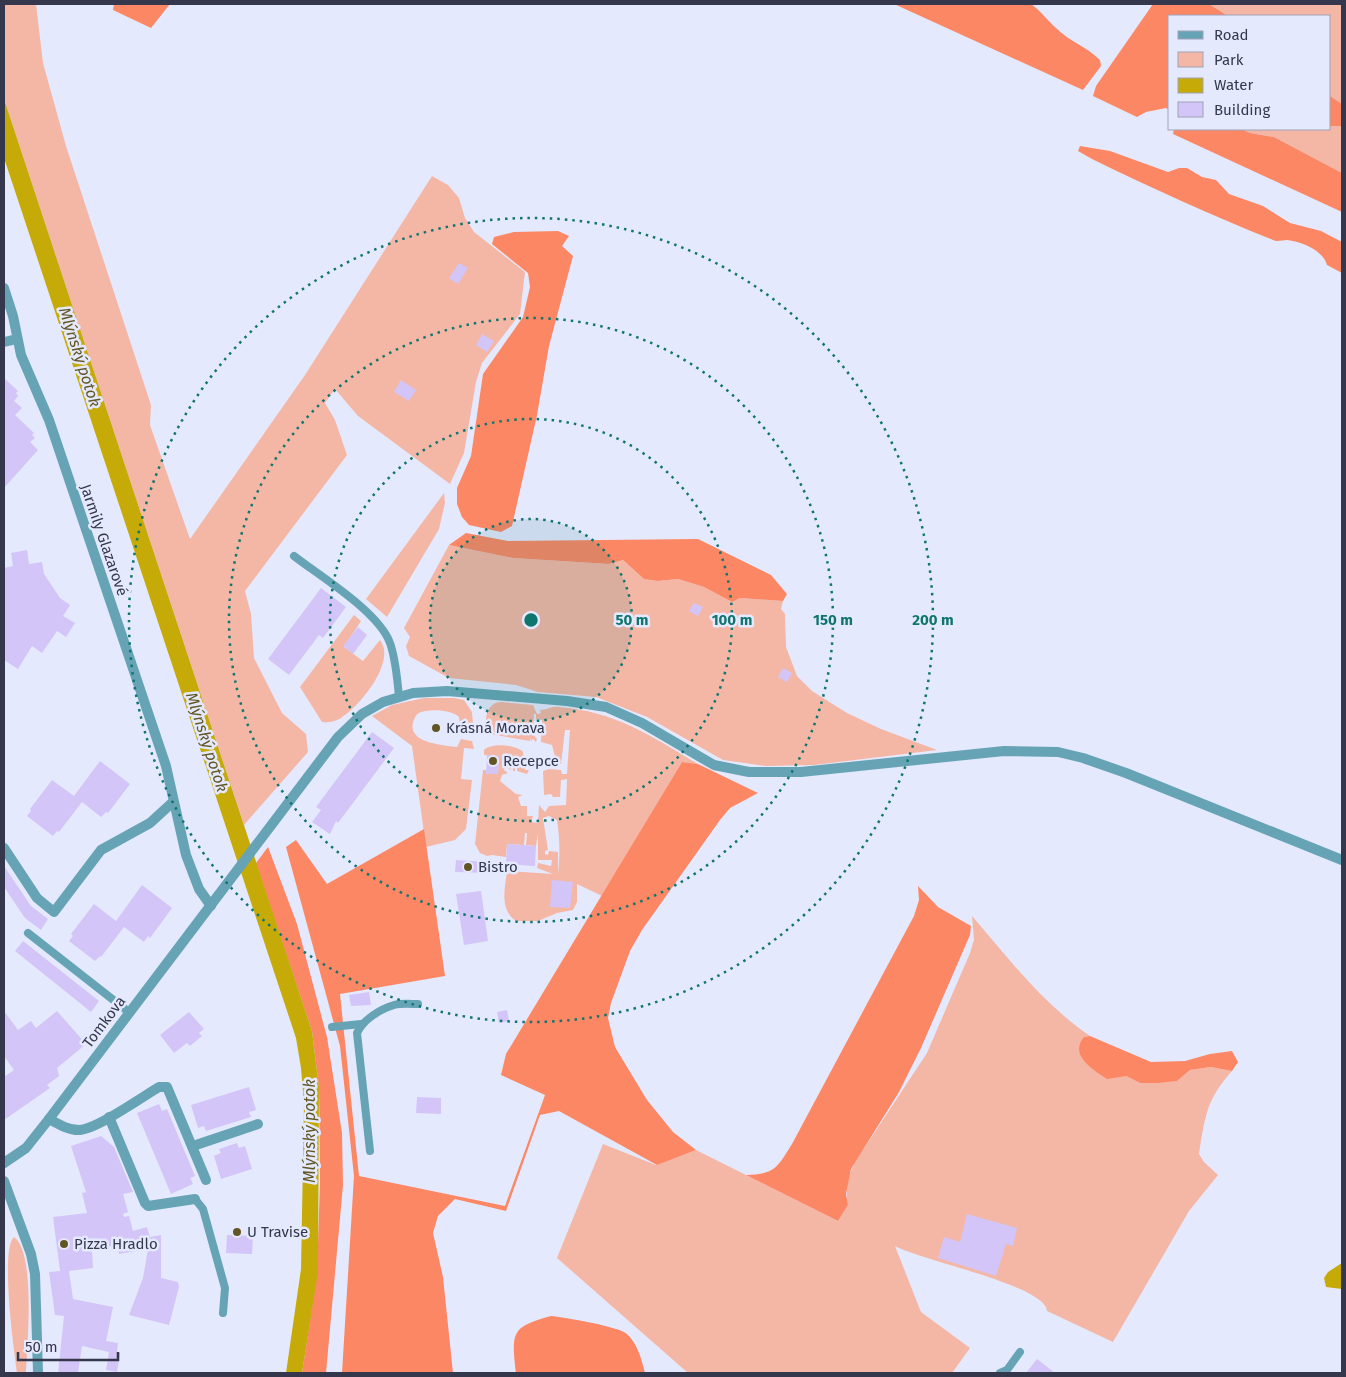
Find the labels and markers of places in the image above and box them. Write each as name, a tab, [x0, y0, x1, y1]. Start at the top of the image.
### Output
centre of rings	[522, 611, 540, 629]
place label: Krásná Morava	[446, 719, 545, 737]
marker: Krásná Morava	[430, 722, 442, 734]
place label: Recepce	[503, 752, 559, 770]
marker: Recepce	[487, 755, 499, 767]
place label: Bistro	[478, 858, 518, 876]
marker: Bistro	[462, 861, 474, 873]
place label: U Travise	[247, 1223, 308, 1241]
marker: U Travise	[231, 1226, 243, 1238]
place label: Pizza Hradlo	[74, 1235, 158, 1253]
marker: Pizza Hradlo	[58, 1238, 70, 1250]

